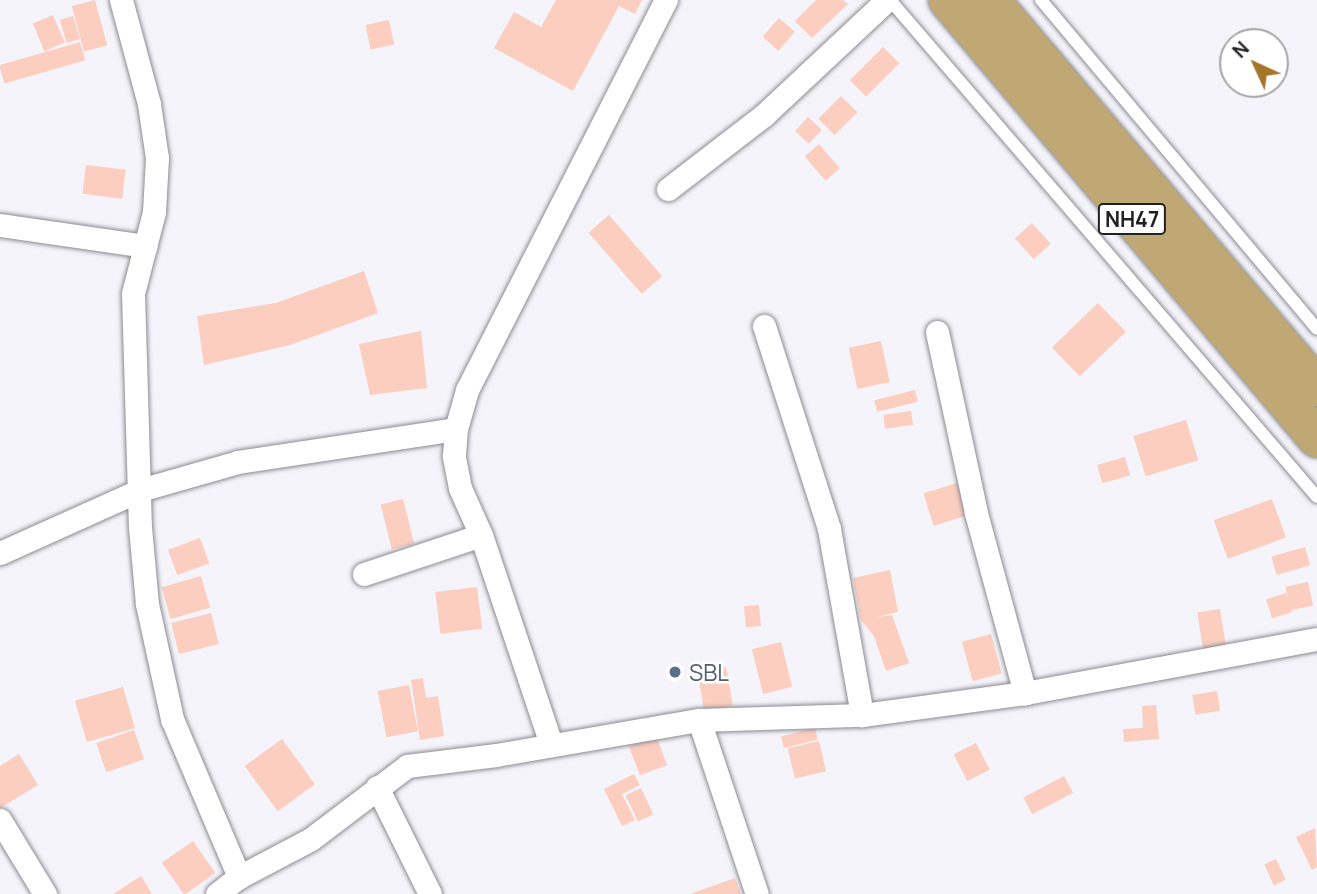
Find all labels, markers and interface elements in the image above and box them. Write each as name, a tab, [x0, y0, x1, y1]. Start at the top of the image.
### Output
north arrow	[1219, 28, 1289, 98]
text: N	[1227, 36, 1255, 64]
road number: NH47	[1097, 202, 1167, 236]
place label: SBL	[689, 658, 729, 686]
marker: SBL	[667, 664, 683, 680]

